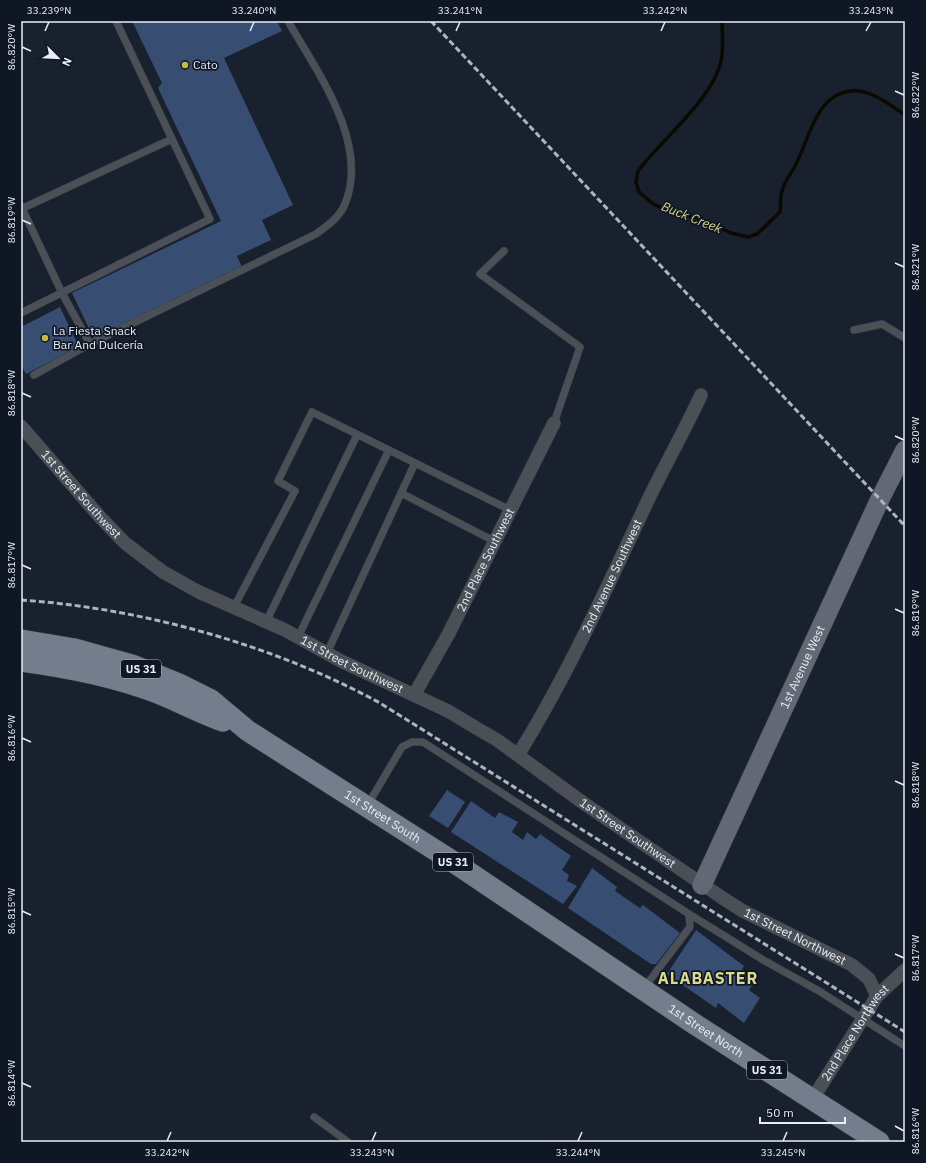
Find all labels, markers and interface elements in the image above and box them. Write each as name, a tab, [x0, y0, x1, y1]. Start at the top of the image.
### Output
text: 33.239°N	[27, 4, 71, 17]
text: 33.240°N	[232, 4, 276, 17]
text: 33.241°N	[438, 4, 482, 17]
text: 33.242°N	[643, 4, 687, 17]
text: 33.243°N	[849, 4, 893, 17]
text: 86.820°W	[5, 24, 18, 70]
north arrow	[38, 38, 78, 78]
text: N	[59, 56, 75, 69]
place label: Cato	[193, 57, 218, 72]
marker: Cato	[180, 60, 190, 70]
text: 86.822°W	[909, 72, 922, 118]
text: 86.819°W	[5, 197, 18, 243]
water label: Buck Creek	[659, 198, 725, 237]
text: 86.821°W	[909, 244, 922, 290]
place label: La Fiesta Snack Bar And Dulcería	[53, 323, 144, 352]
marker: La Fiesta Snack Bar And Dulcería	[40, 333, 50, 343]
text: 86.818°W	[5, 370, 18, 416]
text: 86.820°W	[909, 417, 922, 463]
street label: 1st Street Southwest	[38, 447, 125, 541]
street label: 2nd Place Southwest	[453, 506, 517, 614]
street label: 2nd Avenue Southwest	[578, 517, 645, 635]
text: 86.817°W	[5, 542, 18, 588]
text: 86.819°W	[909, 590, 922, 636]
street label: 1st Avenue West	[776, 623, 828, 711]
street label: 1st Street Southwest	[298, 632, 406, 696]
road number: US 31	[121, 660, 161, 678]
text: 86.816°W	[5, 715, 18, 761]
text: 86.818°W	[909, 762, 922, 808]
street label: 1st Street South	[342, 786, 424, 846]
street label: 1st Street Southwest	[577, 795, 679, 871]
road number: US 31	[433, 853, 473, 871]
text: 86.815°W	[5, 888, 18, 934]
street label: 1st Street Northwest	[741, 905, 849, 968]
text: 86.817°W	[909, 935, 922, 981]
district label: ALABASTER	[658, 968, 758, 988]
street label: 2nd Place Northwest	[818, 981, 892, 1084]
street label: 1st Street North	[666, 1001, 746, 1060]
text: 86.814°W	[5, 1060, 18, 1106]
road number: US 31	[747, 1061, 787, 1079]
scale bar	[760, 1099, 845, 1125]
text: 50 m	[766, 1105, 794, 1120]
text: 86.816°W	[909, 1108, 922, 1154]
text: 33.242°N	[145, 1146, 189, 1159]
text: 33.243°N	[350, 1146, 394, 1159]
text: 33.244°N	[556, 1146, 600, 1159]
text: 33.245°N	[761, 1146, 805, 1159]

